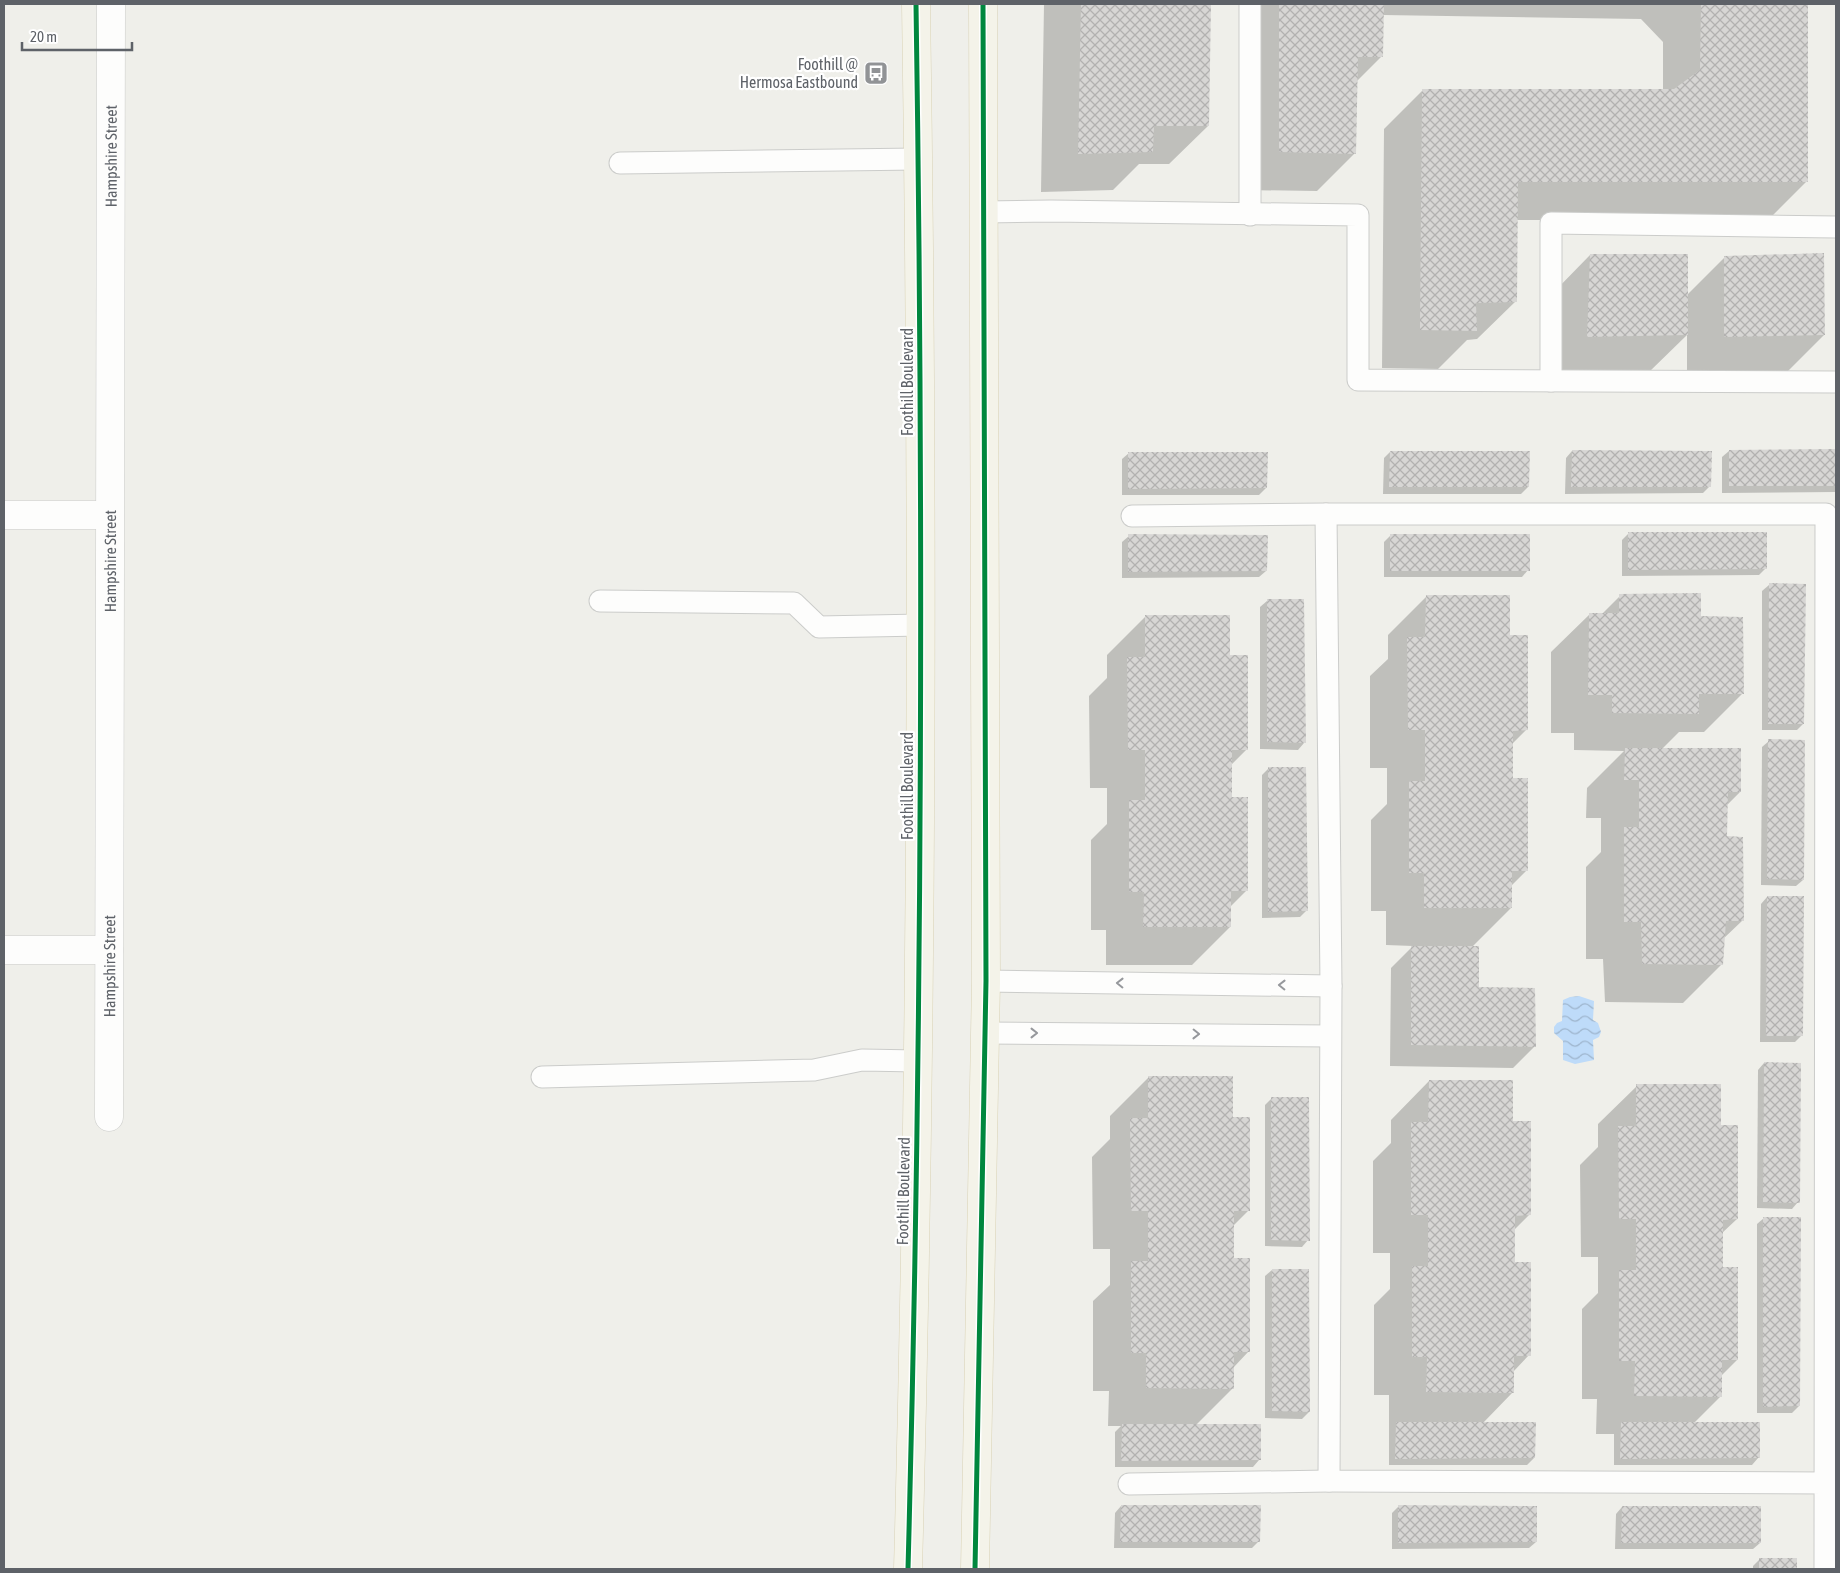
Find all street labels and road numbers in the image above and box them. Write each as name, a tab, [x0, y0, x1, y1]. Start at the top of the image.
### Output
street label: Hampshire Street	[102, 104, 121, 207]
street label: Foothill Boulevard	[898, 328, 916, 436]
street label: Hampshire Street	[101, 509, 120, 612]
street label: Foothill Boulevard	[898, 732, 916, 840]
street label: Hampshire Street	[100, 914, 119, 1017]
street label: Foothill Boulevard	[893, 1137, 913, 1245]

